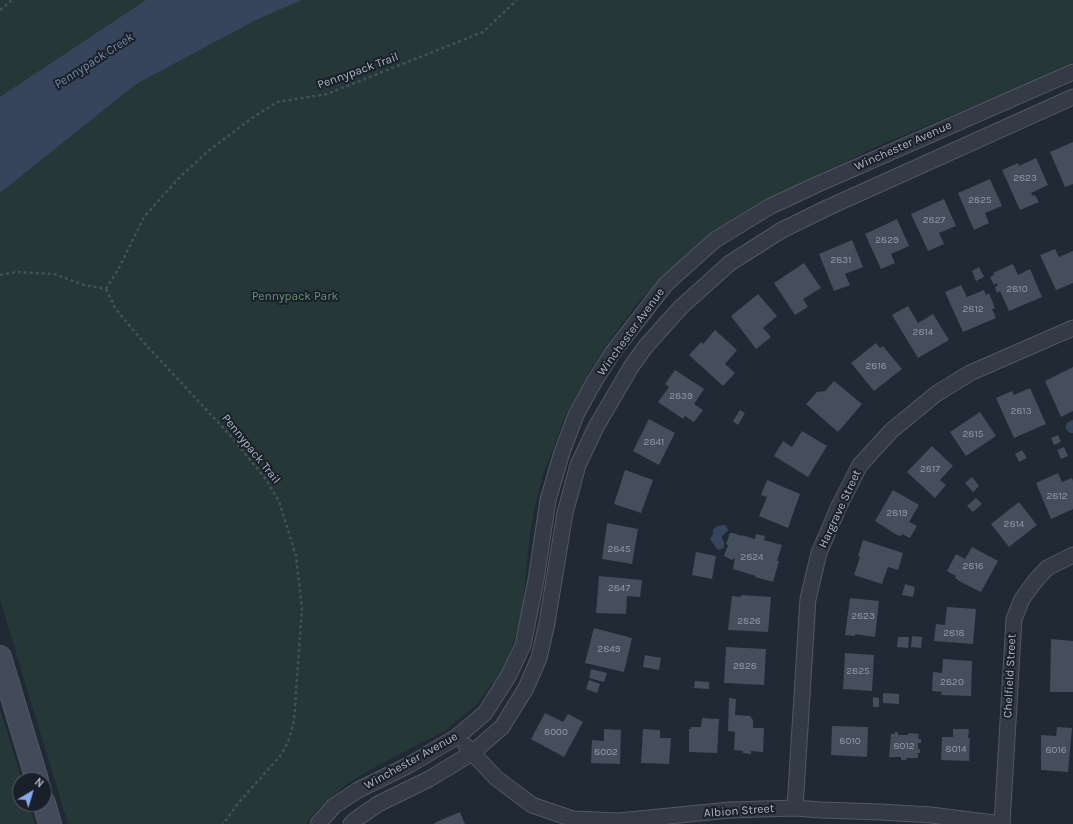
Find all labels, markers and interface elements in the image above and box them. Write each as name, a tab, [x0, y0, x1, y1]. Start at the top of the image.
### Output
water label: Pennypack Creek	[51, 30, 137, 92]
street label: Pennypack Trail	[315, 50, 401, 92]
street label: Winchester Avenue	[852, 118, 954, 174]
house number: 2823	[1013, 172, 1037, 184]
house number: 2825	[968, 194, 992, 206]
house number: 2827	[923, 214, 945, 226]
house number: 2829	[875, 234, 899, 246]
house number: 2831	[830, 254, 852, 266]
house number: 2810	[1006, 283, 1028, 295]
street label: Winchester Avenue	[594, 285, 668, 379]
park label: Pennypack Park	[252, 290, 338, 304]
house number: 2812	[962, 303, 984, 315]
house number: 2814	[913, 326, 933, 338]
house number: 2816	[866, 360, 886, 372]
house number: 2839	[669, 390, 693, 402]
house number: 2813	[1010, 405, 1032, 417]
street label: Pennypack Trail	[219, 411, 283, 487]
house number: 2815	[963, 428, 983, 440]
house number: 2841	[644, 436, 664, 448]
house number: 2817	[920, 463, 940, 475]
street label: Hargrave Street	[816, 468, 864, 550]
house number: 2812	[1046, 490, 1068, 502]
house number: 2819	[886, 507, 908, 519]
house number: 2814	[1004, 518, 1024, 530]
house number: 2845	[607, 543, 631, 555]
house number: 2824	[740, 551, 764, 563]
house number: 2816	[963, 560, 983, 572]
house number: 2847	[608, 582, 630, 594]
house number: 2823	[851, 610, 875, 622]
house number: 2826	[737, 615, 761, 627]
house number: 2818	[943, 627, 965, 639]
street label: Chelfield Street	[1001, 634, 1019, 718]
house number: 2849	[597, 643, 621, 655]
house number: 2828	[733, 660, 757, 672]
house number: 2825	[846, 665, 870, 677]
house number: 2820	[940, 676, 964, 688]
house number: 8000	[544, 726, 568, 738]
street label: Winchester Avenue	[362, 729, 460, 793]
house number: 8010	[839, 735, 861, 747]
house number: 8012	[893, 740, 915, 752]
house number: 8014	[946, 743, 966, 755]
house number: 8016	[1045, 744, 1067, 756]
house number: 8002	[594, 746, 618, 758]
north arrow	[12, 772, 52, 812]
text: N	[32, 775, 46, 790]
street label: Albion Street	[703, 801, 775, 821]

